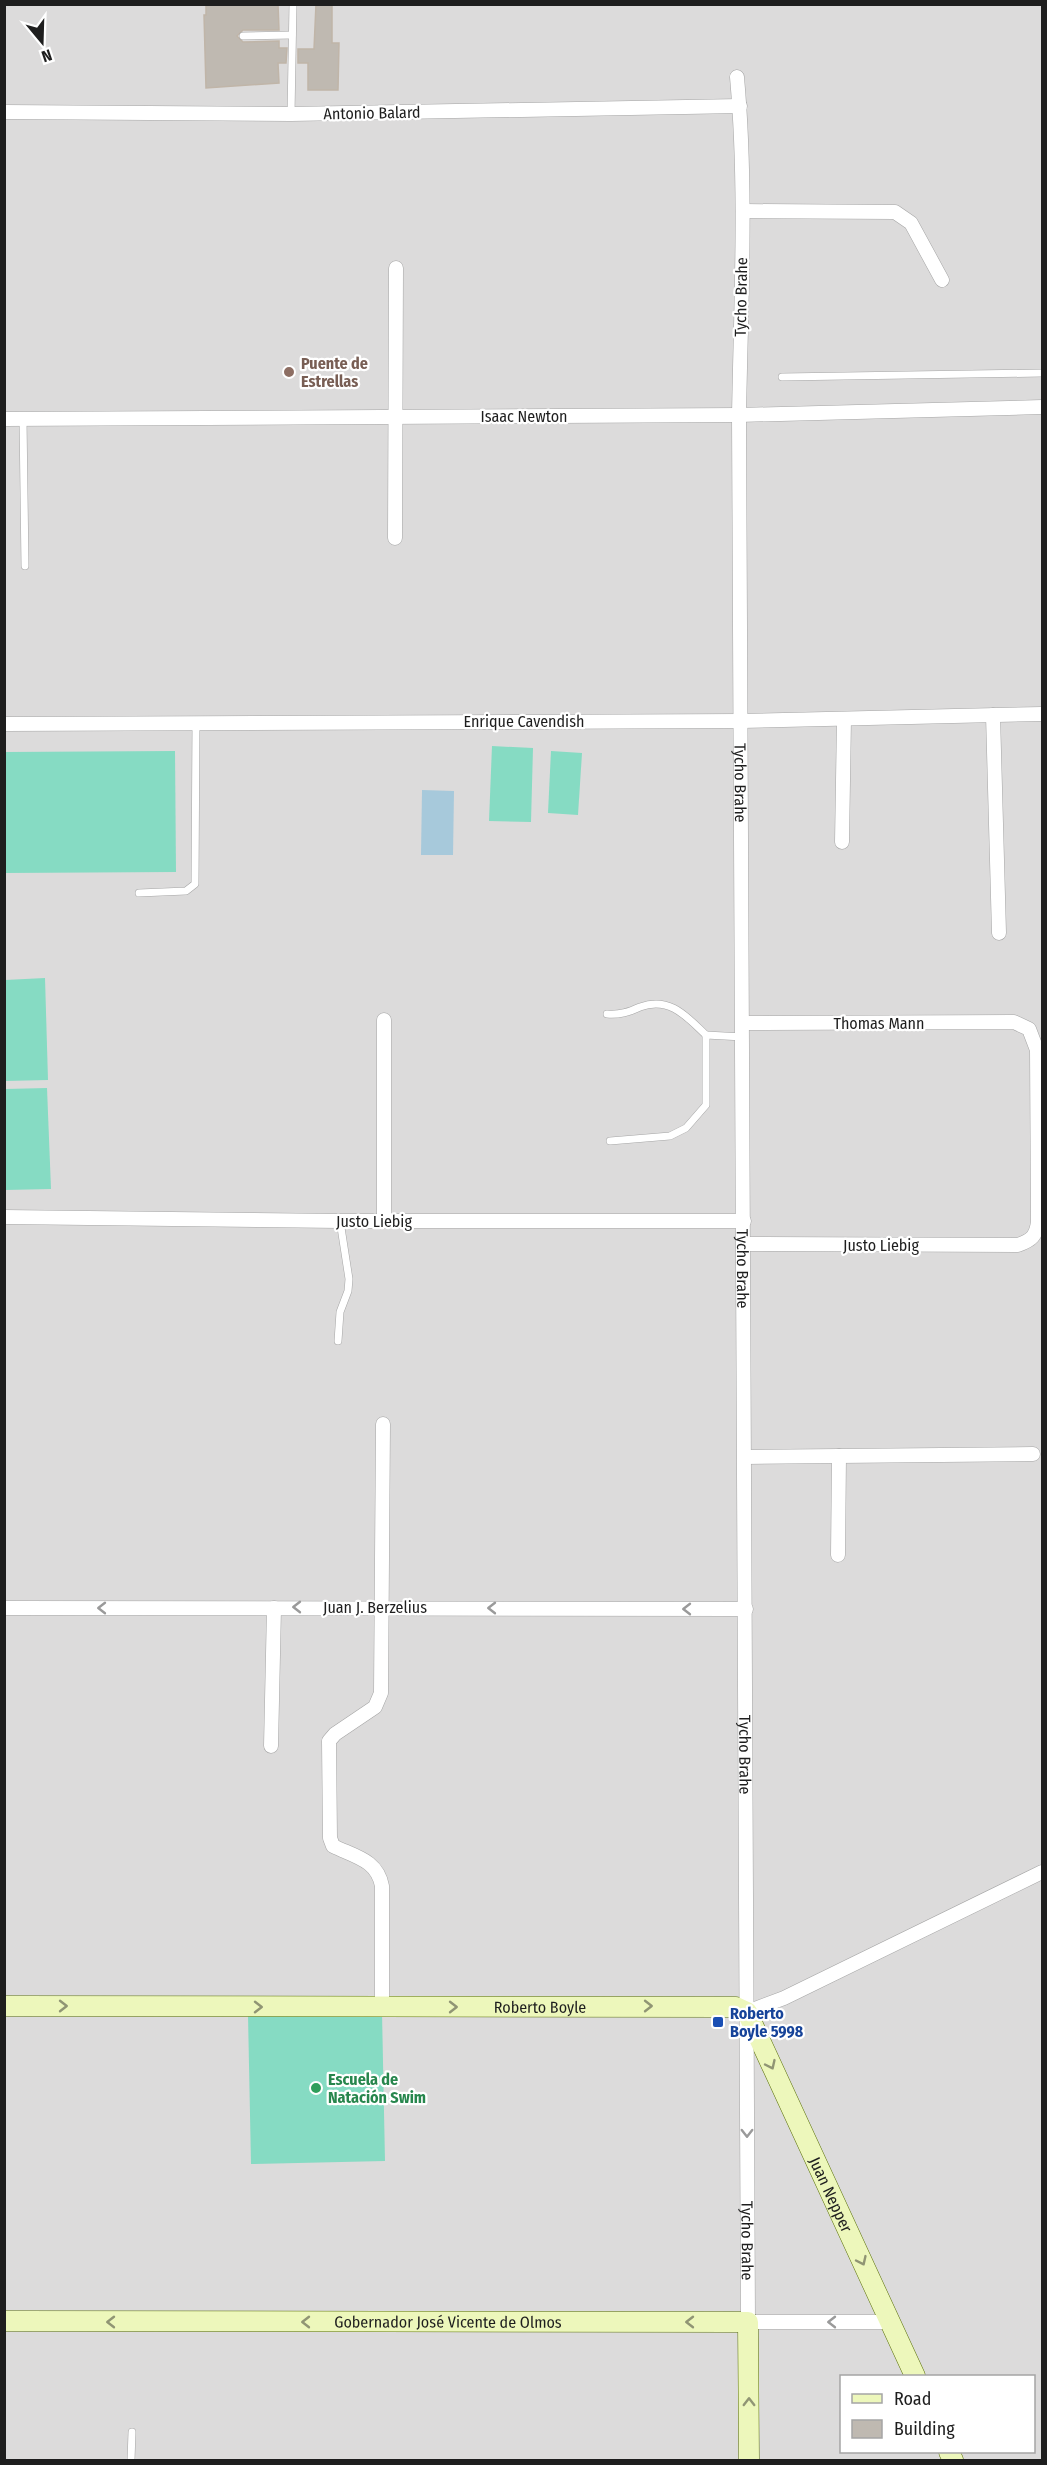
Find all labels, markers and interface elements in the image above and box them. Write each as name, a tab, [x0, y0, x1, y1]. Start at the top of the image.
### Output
north arrow	[12, 12, 72, 72]
text: N	[39, 45, 54, 66]
street label: Antonio Balard	[323, 103, 421, 123]
street label: Tycho Brahe	[731, 257, 751, 337]
place label: Puente de Estrellas	[301, 354, 368, 391]
marker: Puente de Estrellas	[282, 365, 296, 379]
street label: Isaac Newton	[480, 407, 568, 426]
street label: Enrique Cavendish	[464, 712, 584, 731]
street label: Tycho Brahe	[731, 743, 750, 823]
street label: Thomas Mann	[834, 1014, 924, 1033]
street label: Justo Liebig	[336, 1212, 412, 1231]
street label: Tycho Brahe	[733, 1229, 753, 1309]
street label: Justo Liebig	[843, 1236, 919, 1255]
street label: Juan J. Berzelius	[323, 1598, 427, 1617]
one-way arrow	[293, 1601, 302, 1613]
one-way arrow	[98, 1602, 107, 1614]
one-way arrow	[488, 1602, 497, 1614]
one-way arrow	[683, 1603, 692, 1615]
street label: Tycho Brahe	[736, 1715, 755, 1795]
street label: Roberto Boyle	[494, 1997, 586, 2016]
one-way arrow	[58, 2000, 67, 2012]
one-way arrow	[643, 2000, 652, 2012]
one-way arrow	[253, 2001, 262, 2013]
one-way arrow	[448, 2001, 457, 2013]
place label: Roberto Boyle 5998	[730, 2004, 804, 2041]
marker: Roberto Boyle 5998	[711, 2015, 725, 2029]
one-way arrow	[764, 2058, 776, 2069]
place label: Escuela de Natación Swim	[328, 2070, 426, 2107]
marker: Escuela de Natación Swim	[309, 2081, 323, 2095]
one-way arrow	[741, 2129, 753, 2138]
street label: Juan Nepper	[806, 2154, 857, 2236]
street label: Tycho Brahe	[738, 2201, 757, 2281]
one-way arrow	[855, 2254, 867, 2265]
street label: Gobernador José Vicente de Olmos	[334, 2312, 562, 2331]
one-way arrow	[106, 2316, 115, 2328]
one-way arrow	[301, 2316, 310, 2328]
one-way arrow	[685, 2316, 694, 2328]
one-way arrow	[827, 2316, 836, 2328]
legend	[840, 2375, 1035, 2453]
text: Road	[894, 2388, 931, 2410]
one-way arrow	[743, 2398, 755, 2407]
text: Building	[894, 2418, 955, 2440]

